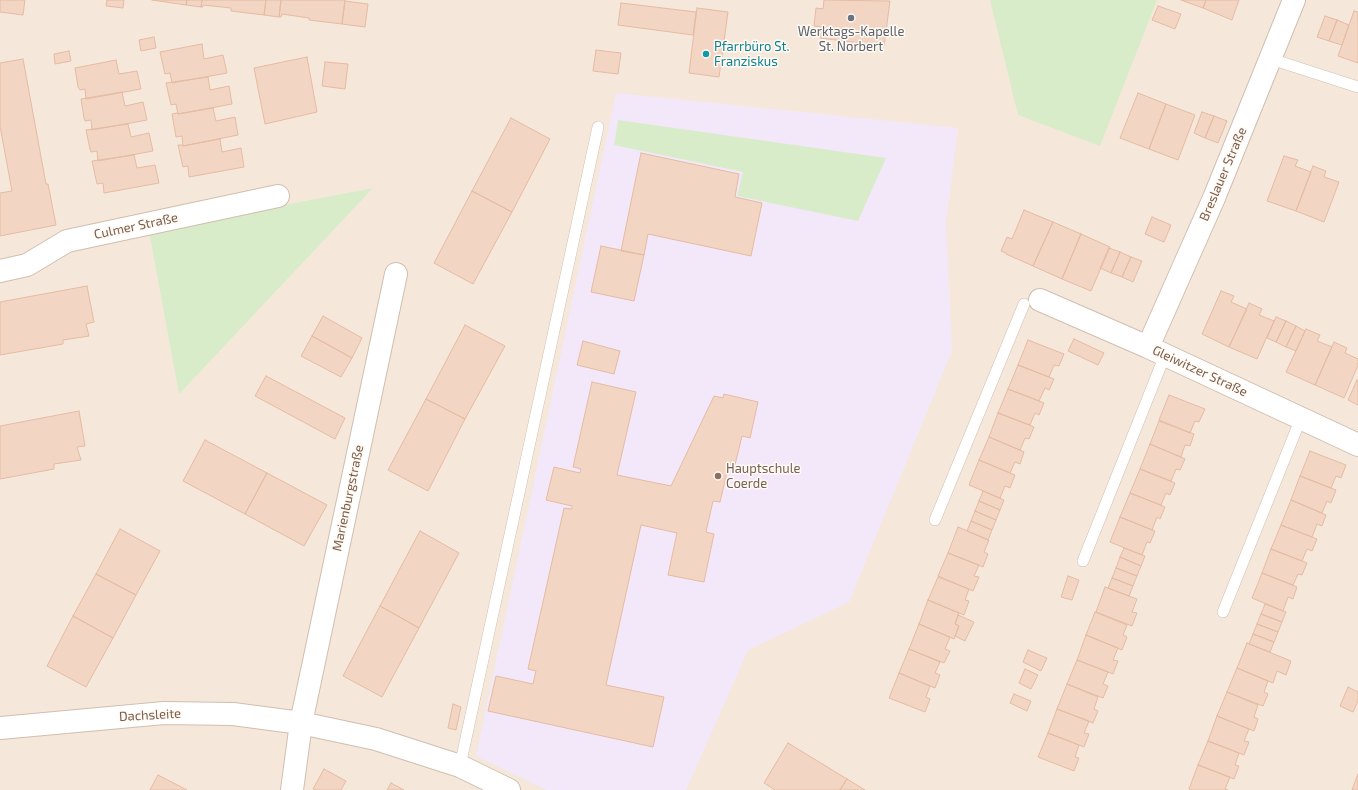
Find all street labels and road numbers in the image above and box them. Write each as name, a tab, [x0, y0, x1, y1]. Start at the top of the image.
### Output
street label: Breslauer Straße	[1196, 125, 1250, 223]
street label: Culmer Straße	[93, 209, 179, 243]
street label: Gleiwitzer Straße	[1150, 342, 1250, 400]
street label: Marienburgstraße	[329, 443, 367, 553]
street label: Dachsleite	[118, 706, 182, 724]

